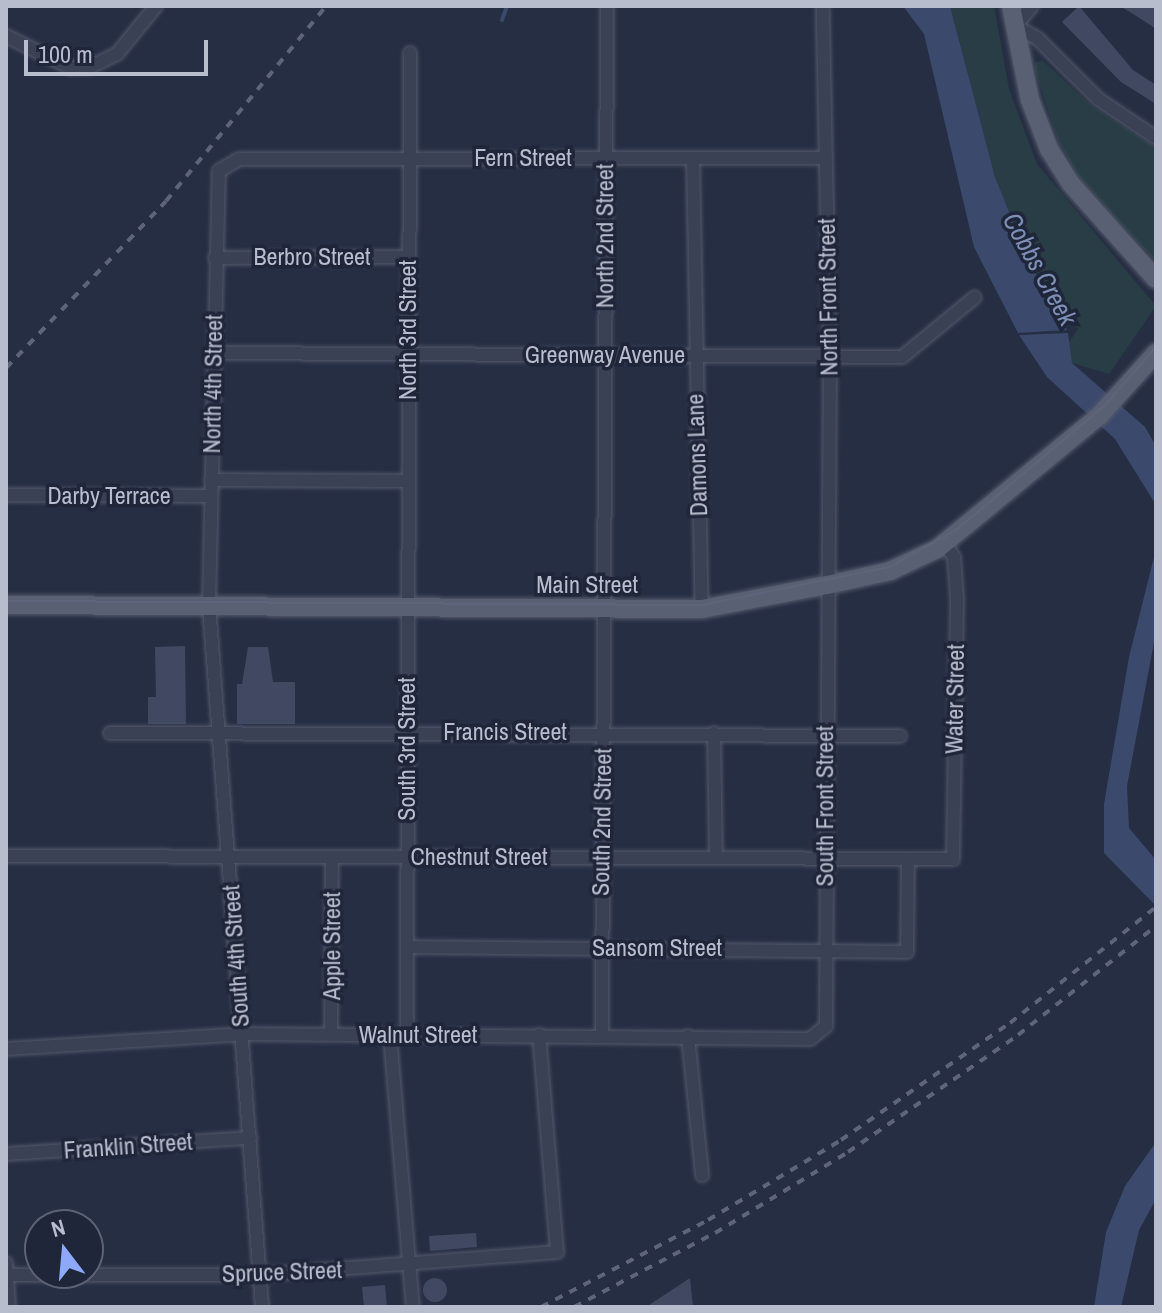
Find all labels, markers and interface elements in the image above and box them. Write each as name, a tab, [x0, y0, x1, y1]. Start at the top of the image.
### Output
scale bar	[28, 24, 212, 74]
text: 100 m	[38, 38, 93, 70]
street label: Fern Street	[474, 144, 572, 172]
street label: North 2nd Street	[591, 164, 619, 308]
water label: Cobbs Creek	[996, 207, 1084, 331]
street label: North Front Street	[812, 218, 844, 376]
street label: Berbro Street	[253, 243, 371, 271]
street label: North 3rd Street	[394, 260, 422, 400]
street label: North 4th Street	[197, 314, 229, 454]
street label: Greenway Avenue	[524, 341, 686, 369]
street label: Damons Lane	[680, 393, 714, 517]
street label: Darby Terrace	[47, 482, 171, 510]
street label: Main Street	[536, 571, 638, 599]
street label: Water Street	[940, 644, 970, 754]
street label: South 3rd Street	[393, 677, 421, 821]
street label: Francis Street	[443, 718, 567, 746]
street label: South Front Street	[811, 726, 839, 886]
street label: South 2nd Street	[586, 748, 618, 896]
street label: Chestnut Street	[411, 843, 547, 871]
street label: South 4th Street	[217, 884, 255, 1028]
street label: Apple Street	[318, 892, 346, 1000]
street label: Sansom Street	[592, 934, 722, 962]
street label: Walnut Street	[359, 1021, 477, 1049]
street label: Franklin Street	[63, 1127, 193, 1165]
north arrow	[24, 1209, 104, 1289]
text: N	[48, 1212, 68, 1244]
street label: Spruce Street	[221, 1256, 343, 1288]

